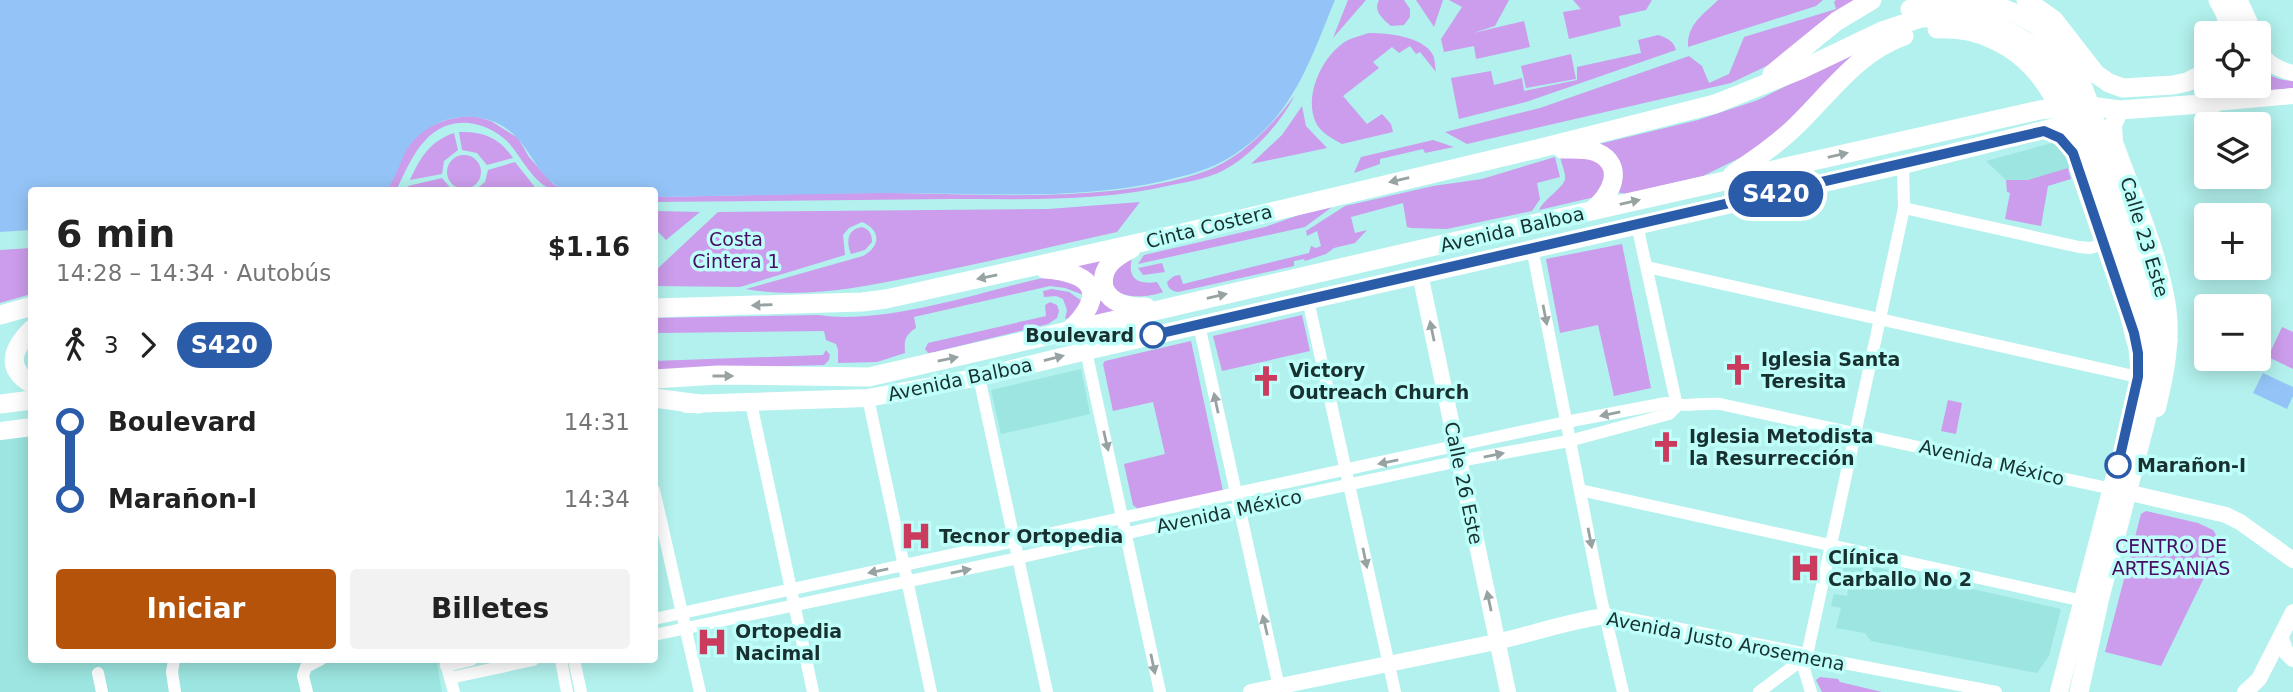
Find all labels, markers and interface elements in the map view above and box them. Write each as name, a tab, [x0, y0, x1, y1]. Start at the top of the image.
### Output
map controls	[2194, 21, 2271, 371]
button: locate	[2194, 21, 2271, 98]
button: layers	[2194, 112, 2271, 189]
one-way arrow	[1827, 149, 1849, 160]
line badge: S420	[1727, 171, 1825, 217]
street label: Calle 23 Este	[2116, 174, 2174, 300]
one-way arrow	[1388, 175, 1410, 186]
text: S420	[1742, 180, 1810, 208]
one-way arrow	[1619, 197, 1641, 208]
street label: Cinta Costera	[1144, 200, 1274, 252]
street label: Avenida Balboa	[1438, 202, 1586, 256]
button: +	[2194, 203, 2271, 280]
text: 6 min	[56, 212, 175, 256]
park label: Costa Cintera 1	[692, 228, 780, 272]
text: $1.16	[548, 232, 630, 262]
text: 14:28 – 14:34 · Autobús	[56, 260, 331, 286]
one-way arrow	[976, 272, 998, 283]
one-way arrow	[1206, 290, 1228, 301]
button: −	[2194, 294, 2271, 371]
one-way arrow	[751, 300, 773, 311]
one-way arrow	[1540, 304, 1551, 326]
one-way arrow	[1426, 320, 1437, 342]
marker: Boulevard	[1140, 322, 1166, 348]
place label: Boulevard	[1025, 324, 1134, 346]
icon: walk	[56, 326, 94, 364]
icon: forward	[129, 326, 167, 364]
text: S420	[191, 331, 258, 359]
text: 3	[104, 332, 119, 358]
place label: Iglesia Santa Teresita	[1761, 348, 1900, 392]
one-way arrow	[1044, 352, 1066, 363]
street label: Avenida Balboa	[886, 353, 1034, 405]
one-way arrow	[937, 353, 959, 364]
church icon: Iglesia Santa Teresita	[1721, 353, 1755, 387]
place label: Victory Outreach Church	[1289, 359, 1469, 403]
church icon: Victory Outreach Church	[1249, 364, 1283, 398]
one-way arrow	[712, 370, 734, 382]
one-way arrow	[1210, 392, 1221, 414]
text: Boulevard	[108, 407, 257, 437]
one-way arrow	[1599, 408, 1621, 419]
text: 14:31	[564, 409, 630, 435]
street label: Calle 26 Este	[1440, 420, 1488, 546]
place label: Iglesia Metodista la Resurrección	[1689, 425, 1874, 469]
one-way arrow	[1101, 430, 1112, 452]
church icon: Iglesia Metodista la Resurrección	[1649, 430, 1683, 464]
street label: Avenida México	[1917, 435, 2067, 489]
one-way arrow	[1484, 449, 1506, 460]
marker: Marañon-I	[2105, 452, 2131, 478]
place label: Marañon-I	[2137, 454, 2246, 476]
one-way arrow	[1377, 456, 1399, 467]
text: Marañon-I	[108, 484, 257, 514]
street label: Avenida México	[1154, 485, 1304, 537]
text: 14:34	[564, 486, 630, 512]
hospital icon: Tecnor Ortopedia	[899, 519, 933, 553]
place label: Tecnor Ortopedia	[939, 525, 1123, 547]
one-way arrow	[1584, 528, 1595, 550]
park label: CENTRO DE ARTESANIAS	[2112, 535, 2230, 579]
place label: Clínica Carballo No 2	[1828, 546, 1972, 590]
one-way arrow	[1360, 547, 1371, 569]
hospital icon: Clínica Carballo No 2	[1788, 551, 1822, 585]
one-way arrow	[867, 565, 889, 576]
one-way arrow	[950, 565, 972, 576]
button: Iniciar	[56, 569, 336, 649]
button: Billetes	[350, 569, 630, 649]
one-way arrow	[1483, 590, 1494, 612]
street label: Avenida Justo Arosemena	[1605, 607, 1847, 675]
one-way arrow	[1259, 614, 1270, 636]
place label: Ortopedia Nacimal	[735, 620, 842, 664]
hospital icon: Ortopedia Nacimal	[695, 625, 729, 659]
one-way arrow	[1148, 653, 1159, 675]

